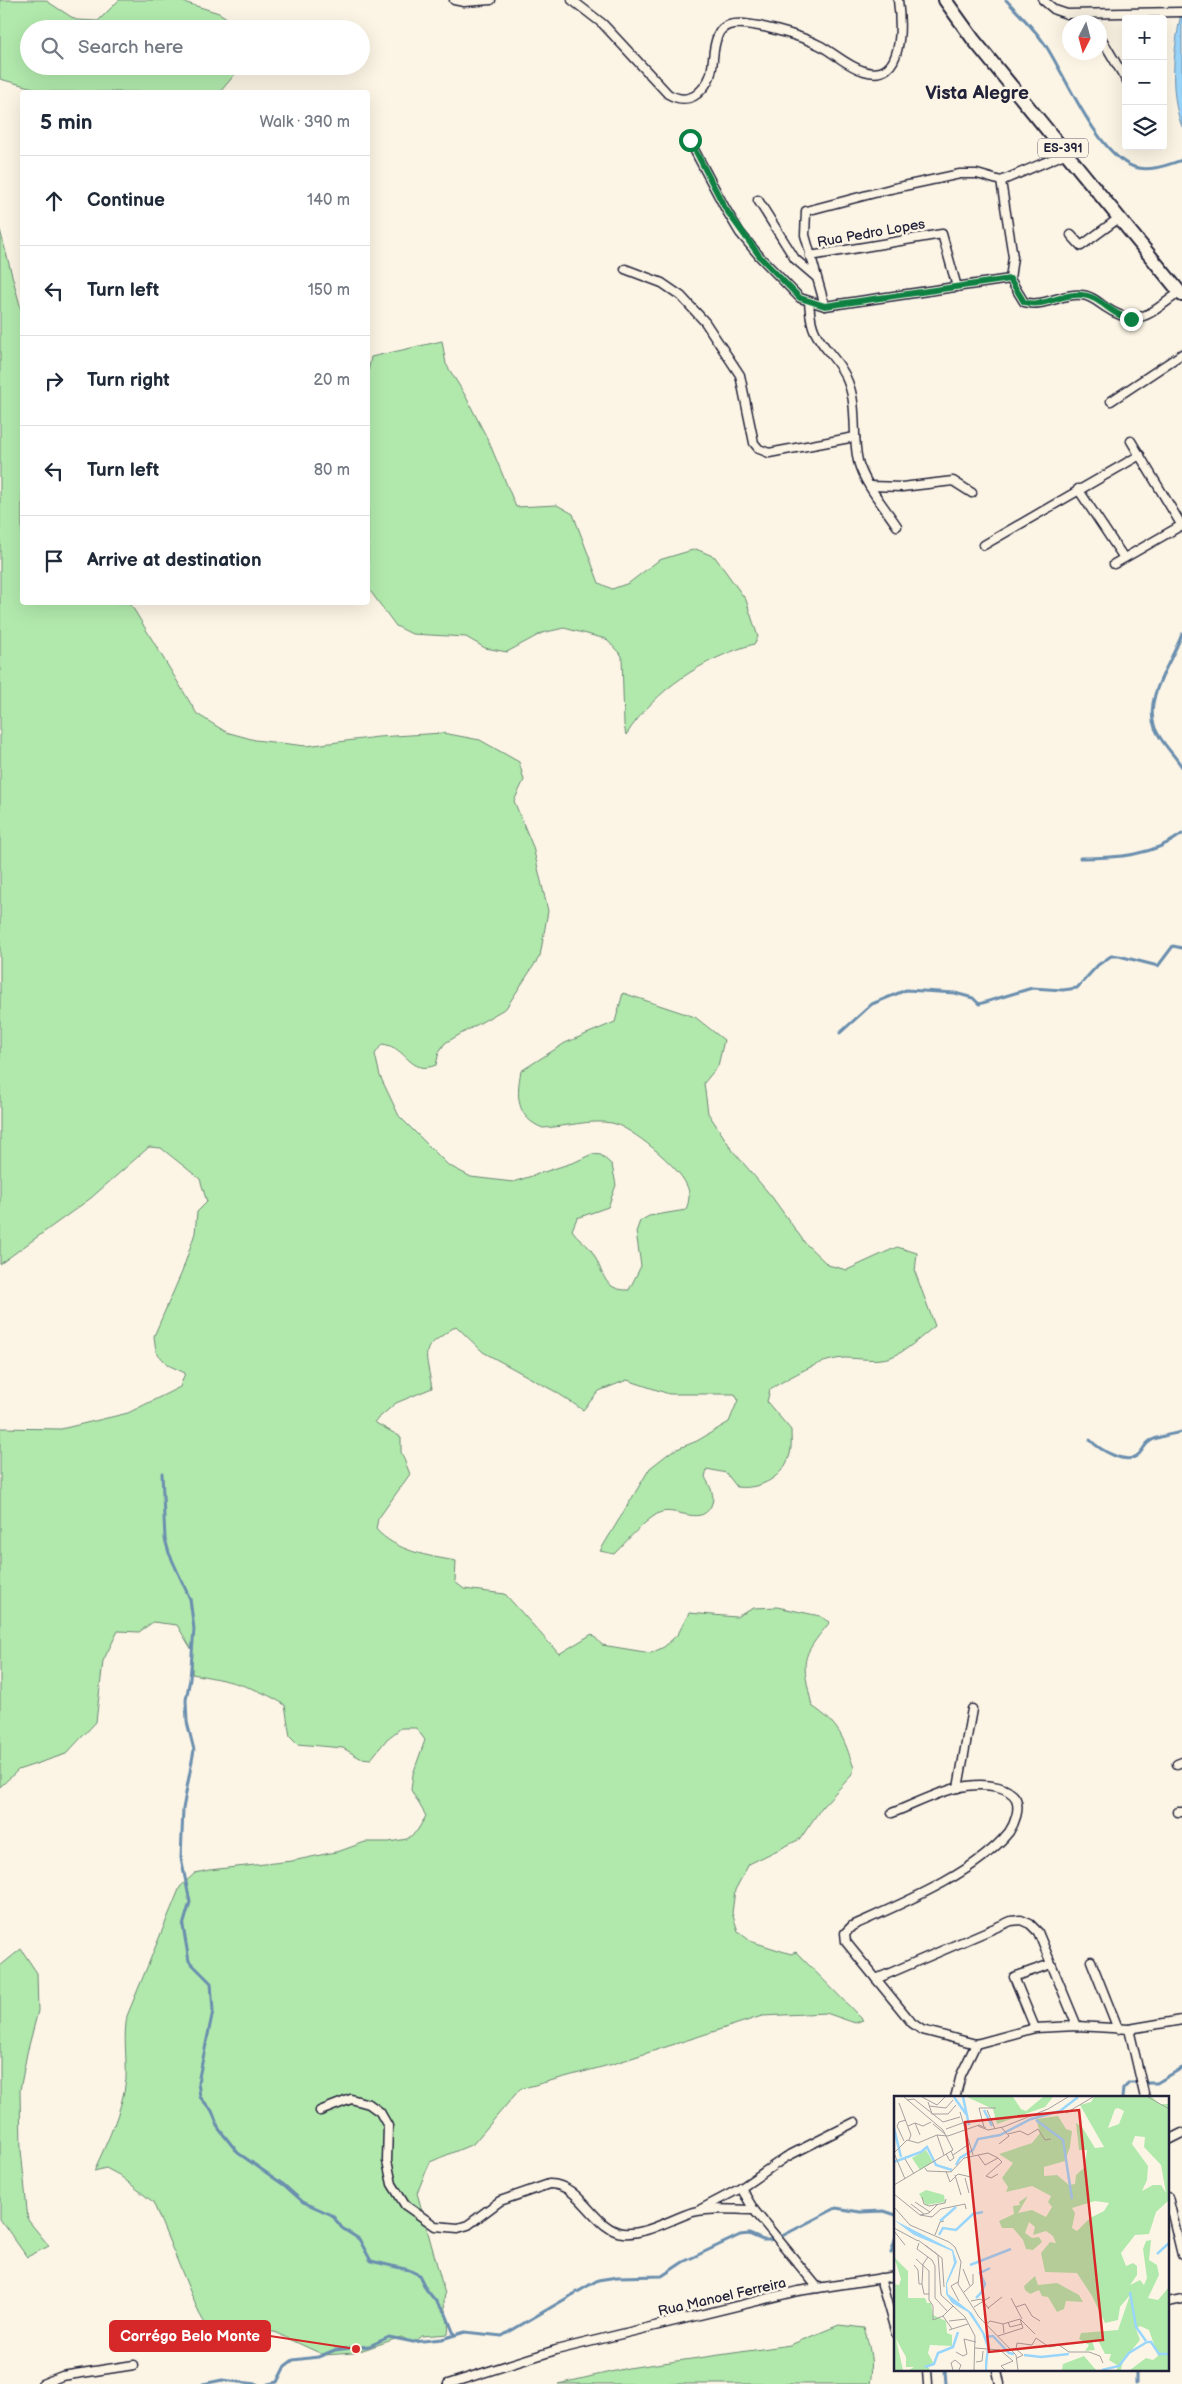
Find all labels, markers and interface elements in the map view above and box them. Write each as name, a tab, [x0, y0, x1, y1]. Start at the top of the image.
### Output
north arrow	[1062, 15, 1107, 60]
map controls	[1122, 15, 1167, 150]
button: +	[1122, 15, 1167, 60]
search box	[20, 20, 370, 75]
icon: search	[38, 34, 66, 62]
text: Search here	[78, 36, 183, 59]
button: −	[1122, 60, 1167, 105]
district label: Vista Alegre	[925, 82, 1029, 105]
button: layers	[1122, 105, 1167, 150]
text: 5 min	[40, 110, 93, 135]
text: Walk · 390 m	[259, 113, 350, 132]
route start	[679, 129, 702, 152]
road number: ES-391	[1038, 138, 1088, 158]
icon: ahead	[40, 187, 68, 215]
text: Continue	[87, 189, 165, 212]
text: 140 m	[307, 191, 350, 210]
street label: Rua Pedro Lopes	[816, 215, 926, 251]
icon: left	[40, 277, 68, 305]
text: Turn left	[87, 279, 159, 302]
text: 150 m	[308, 281, 350, 300]
route end	[1120, 308, 1143, 331]
icon: right	[40, 367, 68, 395]
text: Turn right	[87, 369, 170, 392]
text: 20 m	[314, 371, 350, 390]
icon: left	[40, 457, 68, 485]
text: Turn left	[87, 459, 159, 482]
text: 80 m	[314, 461, 350, 480]
icon: arrive	[40, 547, 68, 575]
text: Arrive at destination	[87, 549, 262, 572]
inset map	[894, 2096, 1170, 2372]
street label: Rua Manoel Ferreira	[656, 2274, 788, 2320]
callout: Corrégo Belo Monte	[110, 2321, 270, 2351]
text: Corrégo Belo Monte	[120, 2327, 260, 2346]

